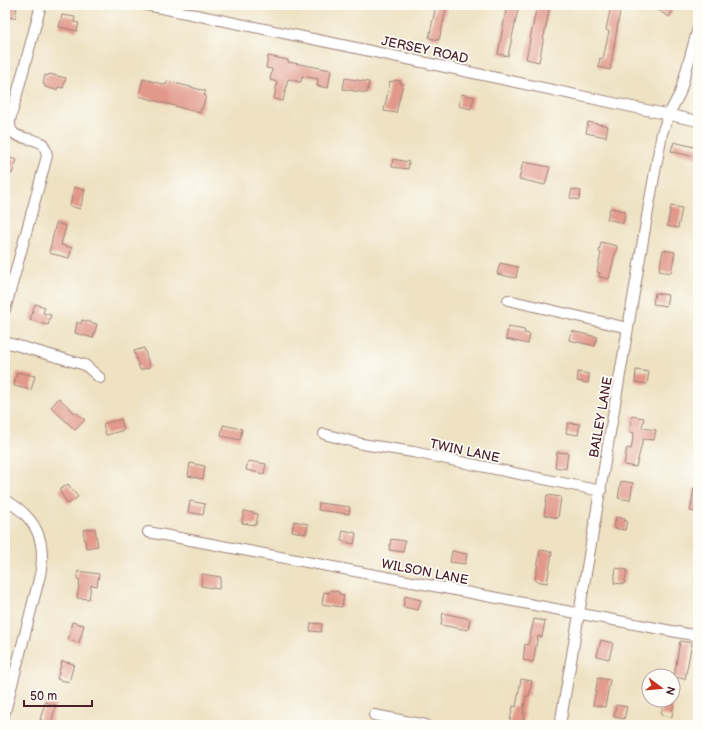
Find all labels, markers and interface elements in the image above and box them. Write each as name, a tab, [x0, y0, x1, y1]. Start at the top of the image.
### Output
street label: JERSEY ROAD	[380, 33, 470, 67]
street label: BAILEY LANE	[586, 375, 616, 459]
street label: TWIN LANE	[429, 436, 501, 466]
street label: WILSON LANE	[380, 556, 470, 588]
north arrow	[641, 668, 681, 708]
scale bar	[24, 682, 92, 708]
text: N	[663, 685, 678, 696]
text: 50 m	[30, 689, 57, 704]

